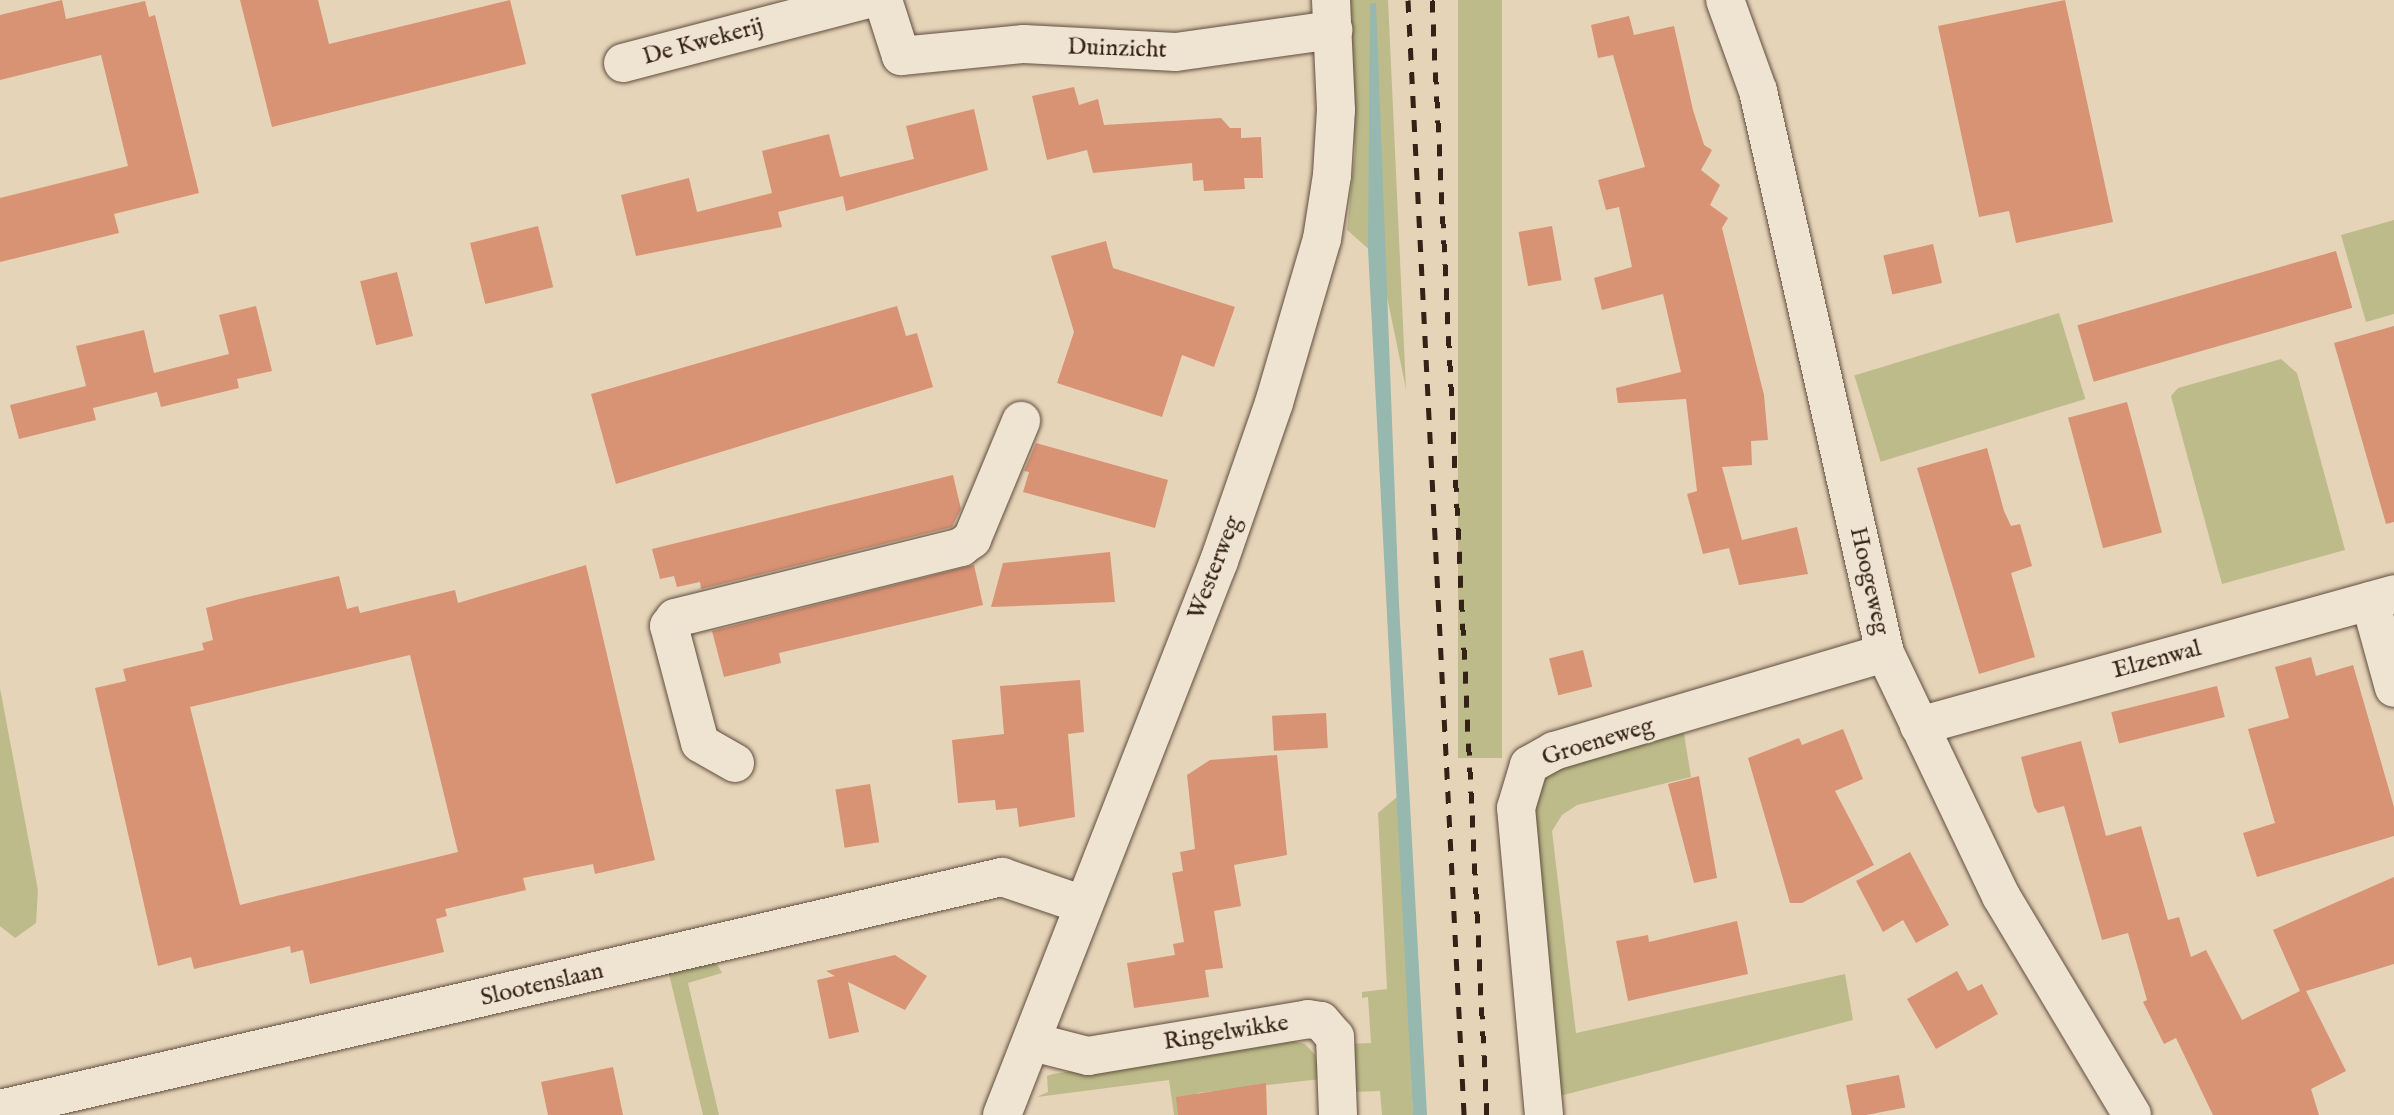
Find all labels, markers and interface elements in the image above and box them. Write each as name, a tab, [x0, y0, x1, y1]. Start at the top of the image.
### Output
street label: De Kwekerij	[640, 12, 766, 72]
street label: Duinzicht	[1067, 33, 1167, 65]
street label: Westerweg	[1182, 512, 1248, 624]
street label: Hoogeweg	[1843, 524, 1895, 638]
street label: Elzenwal	[2110, 634, 2204, 686]
street label: Groeneweg	[1539, 711, 1657, 773]
street label: Slootenslaan	[478, 957, 606, 1013]
street label: Ringelwikke	[1161, 1009, 1291, 1057]

